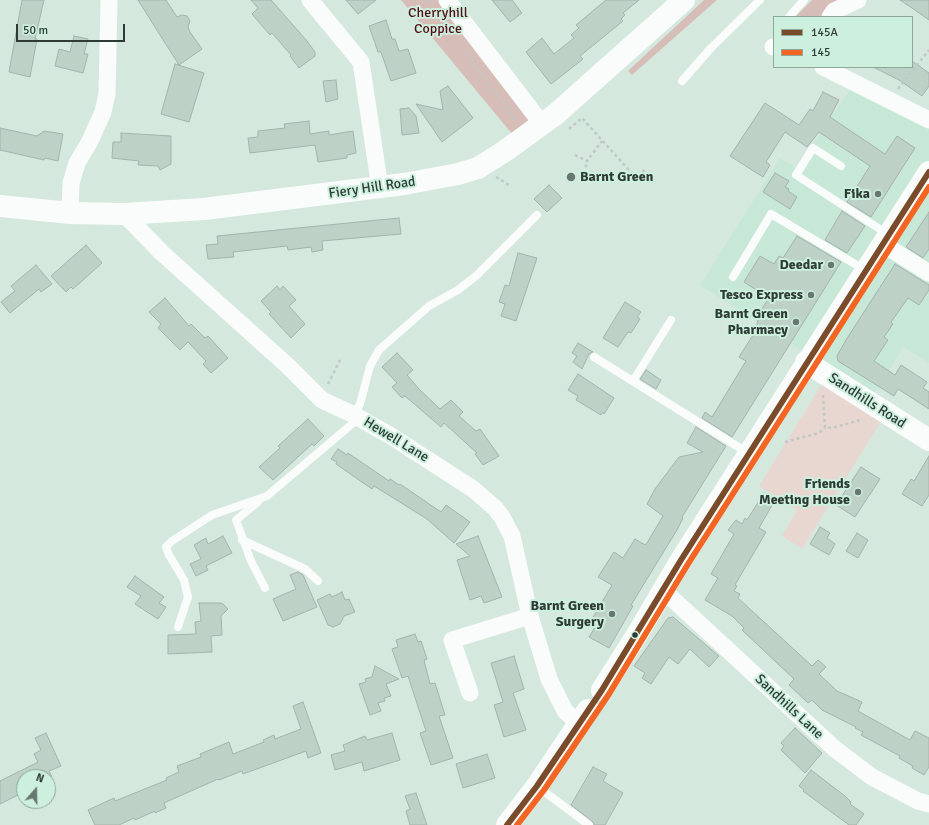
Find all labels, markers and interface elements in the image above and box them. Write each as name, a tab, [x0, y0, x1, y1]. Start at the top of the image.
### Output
park label: Cherryhill Coppice	[408, 5, 468, 38]
scale bar	[18, 16, 127, 42]
legend	[773, 16, 913, 68]
text: 50 m	[23, 23, 48, 38]
text: 145A	[811, 25, 838, 40]
text: 145	[811, 45, 830, 60]
place label: Barnt Green	[580, 169, 653, 185]
marker: Barnt Green	[565, 171, 577, 183]
street label: Fiery Hill Road	[327, 174, 417, 202]
place label: Fika	[844, 186, 870, 202]
marker: Fika	[873, 189, 883, 199]
place label: Deedar	[779, 257, 823, 273]
marker: Deedar	[826, 260, 836, 270]
place label: Tesco Express	[720, 287, 803, 303]
marker: Tesco Express	[806, 290, 816, 300]
place label: Barnt Green Pharmacy	[715, 306, 788, 338]
marker: Barnt Green Pharmacy	[791, 317, 801, 327]
street label: Sandhills Road	[825, 370, 909, 432]
street label: Hewell Lane	[360, 414, 432, 466]
place label: Friends Meeting House	[759, 476, 850, 508]
marker: Friends Meeting House	[853, 487, 863, 497]
place label: Barnt Green Surgery	[531, 598, 604, 630]
marker: Barnt Green Surgery	[607, 609, 617, 619]
unlabelled marker	[630, 630, 640, 640]
street label: Sandhills Lane	[751, 671, 827, 743]
north arrow	[16, 769, 56, 809]
text: N	[34, 771, 46, 786]

